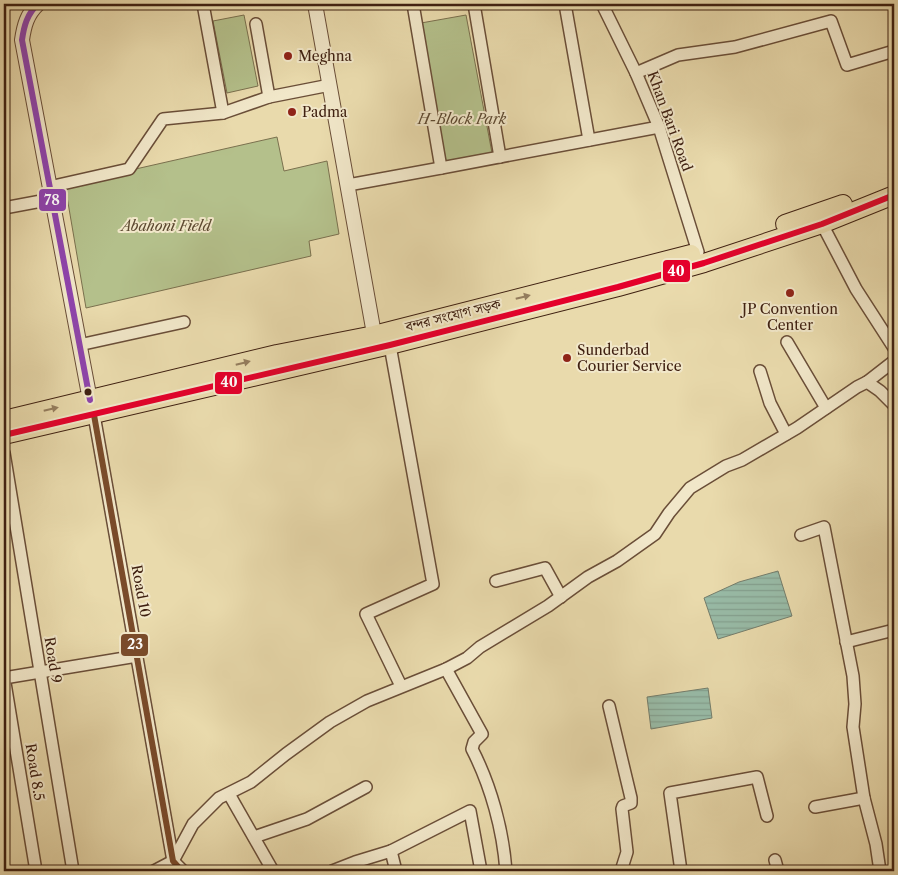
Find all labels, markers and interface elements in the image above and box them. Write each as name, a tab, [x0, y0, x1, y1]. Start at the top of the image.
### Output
place label: Meghna	[298, 47, 353, 65]
marker: Meghna	[282, 50, 294, 62]
street label: Khan Bari Road	[644, 68, 697, 174]
place label: Padma	[302, 103, 348, 121]
marker: Padma	[286, 106, 298, 118]
park label: H-Block Park	[417, 110, 507, 128]
line badge: 78	[38, 188, 67, 212]
text: 78	[44, 191, 60, 209]
park label: Abahoni Field	[119, 217, 213, 235]
line badge: 40	[662, 259, 691, 283]
text: 40	[667, 262, 685, 280]
marker: JP Convention Center	[784, 287, 796, 299]
one-way arrow	[515, 293, 530, 301]
street label: বন্দর সংযোগ সড়ক	[402, 294, 504, 336]
place label: JP Convention Center	[740, 300, 838, 334]
place label: Sunderbad Courier Service	[577, 341, 682, 375]
marker: Sunderbad Courier Service	[561, 352, 573, 364]
one-way arrow	[236, 359, 251, 367]
line badge: 40	[214, 371, 243, 395]
text: 40	[220, 373, 238, 391]
unlabelled marker	[83, 387, 93, 397]
one-way arrow	[44, 405, 59, 413]
street label: Road 10	[128, 563, 154, 619]
line badge: 23	[120, 633, 149, 657]
text: 23	[127, 635, 143, 653]
street label: Road 9	[40, 636, 66, 684]
street label: Road 8.5	[22, 742, 48, 802]

